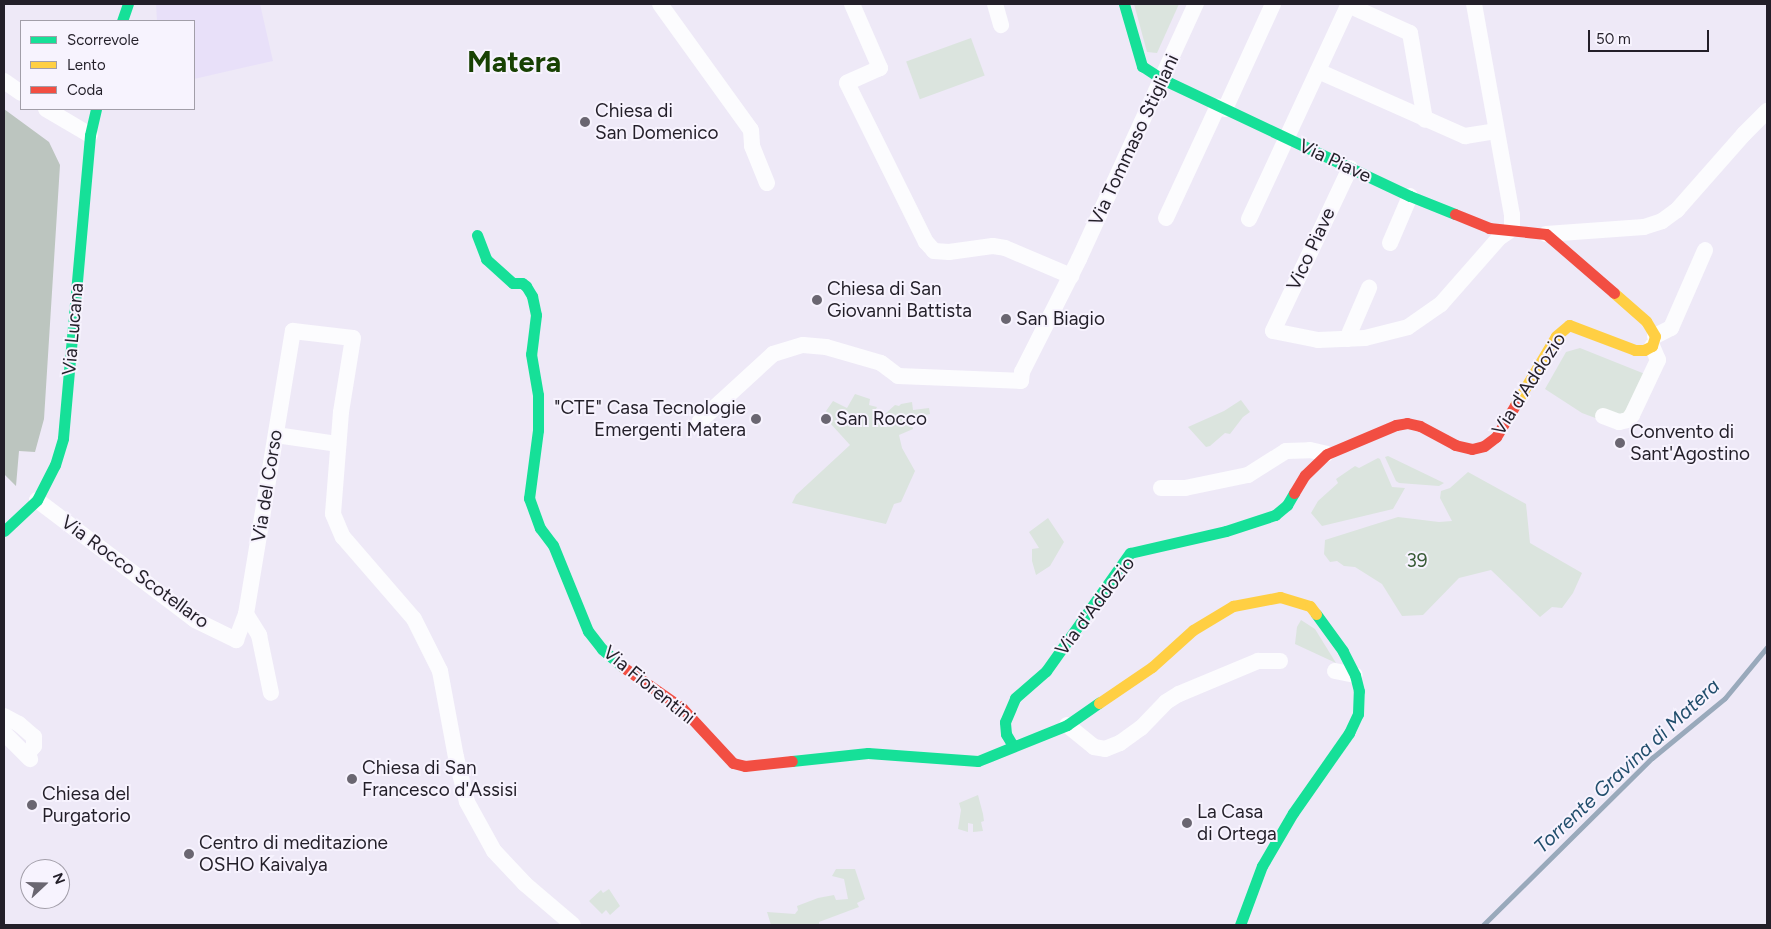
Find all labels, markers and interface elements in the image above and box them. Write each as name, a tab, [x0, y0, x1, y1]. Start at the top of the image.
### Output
legend	[20, 20, 195, 110]
scale bar	[1591, 20, 1712, 52]
text: 50 m	[1596, 30, 1631, 48]
text: Scorrevole	[67, 31, 139, 49]
district label: Matera	[467, 45, 561, 79]
street label: Via Tommaso Stigliani	[1084, 51, 1184, 229]
text: Lento	[67, 56, 106, 74]
text: Coda	[67, 81, 103, 99]
place label: Chiesa di San Domenico	[595, 100, 719, 144]
marker: Chiesa di San Domenico	[579, 116, 591, 128]
street label: Via Piave	[1295, 134, 1375, 188]
street label: Vico Piave	[1282, 204, 1340, 294]
place label: Chiesa di San Giovanni Battista	[827, 278, 972, 322]
street label: Via Lucana	[58, 282, 88, 376]
marker: Chiesa di San Giovanni Battista	[811, 294, 823, 306]
place label: San Biagio	[1016, 308, 1105, 330]
marker: San Biagio	[1000, 313, 1012, 325]
street label: Via d'Addozio	[1487, 328, 1571, 440]
place label: "CTE" Casa Tecnologie Emergenti Matera	[554, 397, 746, 441]
place label: San Rocco	[836, 408, 927, 430]
marker: "CTE" Casa Tecnologie Emergenti Matera	[750, 413, 762, 425]
marker: San Rocco	[820, 413, 832, 425]
place label: Convento di Sant'Agostino	[1630, 421, 1750, 465]
street label: Via del Corso	[247, 428, 287, 544]
marker: Convento di Sant'Agostino	[1614, 437, 1626, 449]
street label: Via Rocco Scotellaro	[57, 511, 213, 633]
park label: 39	[1406, 550, 1428, 572]
street label: Via d'Addozio	[1050, 552, 1140, 660]
street label: Via Fiorentini	[598, 641, 700, 729]
water label: Torrente Gravina di Matera	[1529, 674, 1725, 858]
place label: Chiesa di San Francesco d'Assisi	[362, 757, 518, 801]
marker: Chiesa di San Francesco d'Assisi	[346, 773, 358, 785]
place label: Chiesa del Purgatorio	[42, 783, 131, 827]
marker: Chiesa del Purgatorio	[26, 799, 38, 811]
place label: La Casa di Ortega	[1197, 801, 1277, 845]
marker: La Casa di Ortega	[1181, 817, 1193, 829]
place label: Centro di meditazione OSHO Kaivalya	[199, 832, 388, 876]
marker: Centro di meditazione OSHO Kaivalya	[183, 848, 195, 860]
north arrow	[20, 859, 70, 909]
text: N	[49, 871, 68, 887]

